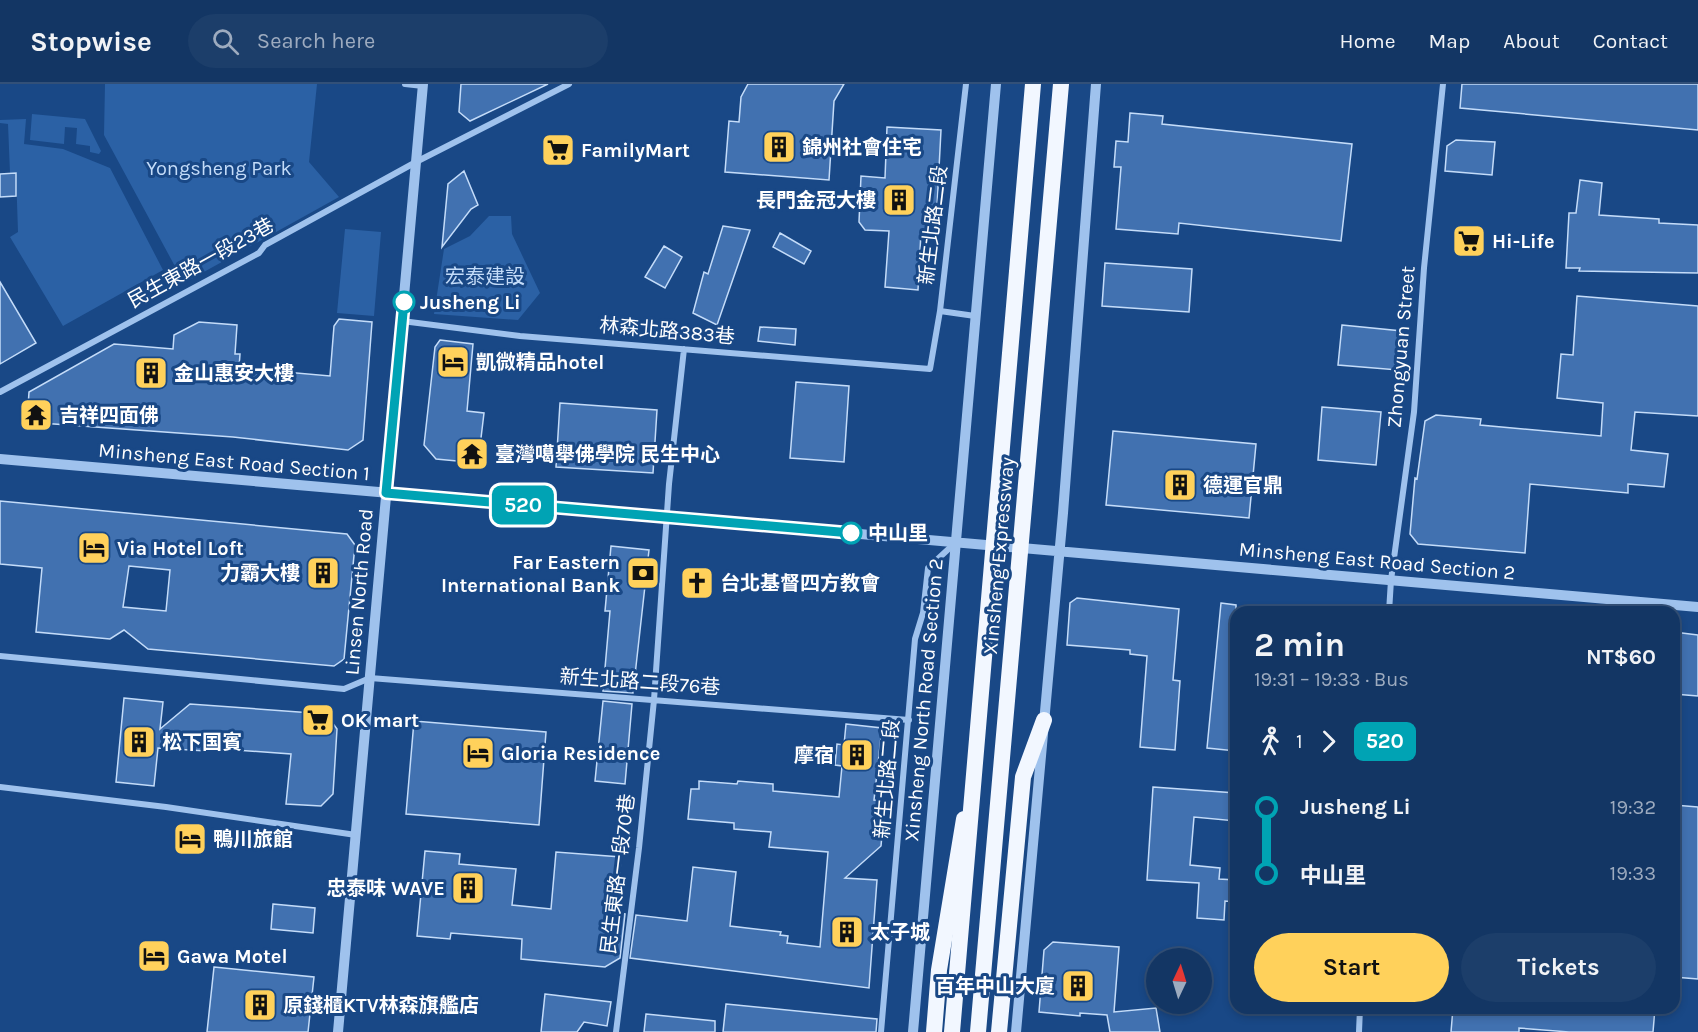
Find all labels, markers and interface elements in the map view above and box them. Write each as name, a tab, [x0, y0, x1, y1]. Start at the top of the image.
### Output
search box	[188, 14, 608, 68]
text: Stopwise	[30, 25, 152, 58]
icon: search	[209, 25, 242, 58]
text: Search here	[257, 28, 375, 54]
text: Home	[1340, 29, 1396, 53]
text: Map	[1429, 29, 1470, 53]
text: About	[1503, 29, 1560, 53]
text: Contact	[1593, 29, 1668, 53]
building icon: 錦州社會住宅	[761, 129, 797, 165]
supermarket icon: FamilyMart	[540, 132, 576, 168]
place label: 錦州社會住宅	[802, 136, 922, 159]
place label: FamilyMart	[581, 139, 690, 162]
park label: Yongsheng Park	[146, 157, 292, 180]
street label: 新生北路二段	[914, 164, 952, 286]
building icon: 長門金冠大樓	[881, 182, 917, 218]
place label: 長門金冠大樓	[756, 189, 876, 212]
street label: 民生東路一段23巷	[124, 213, 278, 313]
supermarket icon: Hi-Life	[1451, 223, 1487, 259]
place label: Hi-Life	[1492, 230, 1555, 253]
park label: 宏泰建設	[445, 265, 525, 288]
street label: Zhongyuan Street	[1382, 265, 1420, 429]
marker: Jusheng Li	[393, 291, 415, 313]
place label: Jusheng Li	[420, 291, 521, 314]
street label: 林森北路383巷	[598, 314, 736, 348]
hotel icon: 凱微精品hotel	[435, 344, 471, 380]
place label: 凱微精品hotel	[476, 351, 604, 374]
building icon: 金山惠安大樓	[133, 355, 169, 391]
place label: 金山惠安大樓	[174, 362, 294, 385]
temple icon: 吉祥四面佛	[18, 397, 54, 433]
place label: 吉祥四面佛	[59, 404, 159, 427]
temple icon: 臺灣噶舉佛學院 民生中心	[454, 436, 490, 472]
street label: Minsheng East Road Section 1	[97, 439, 371, 485]
place label: 臺灣噶舉佛學院 民生中心	[495, 443, 720, 466]
street label: Xinsheng Expressway	[979, 456, 1019, 656]
building icon: 德運官鼎	[1162, 467, 1198, 503]
place label: 德運官鼎	[1203, 474, 1283, 497]
line badge: 520	[488, 486, 558, 524]
text: 520	[504, 493, 542, 517]
street label: Linsen North Road	[340, 508, 378, 676]
marker: 中山里	[840, 522, 862, 544]
place label: 中山里	[868, 522, 928, 545]
hotel icon: Via Hotel Loft	[76, 530, 112, 566]
place label: Via Hotel Loft	[117, 537, 244, 560]
street label: Minsheng East Road Section 2	[1238, 537, 1516, 585]
place label: Far Eastern International Bank	[441, 551, 620, 597]
building icon: 力霸大樓	[305, 555, 341, 591]
bank icon: Far Eastern International Bank	[625, 555, 661, 591]
street label: Xinsheng North Road Section 2	[900, 557, 948, 843]
place label: 力霸大樓	[220, 562, 300, 585]
church icon: 台北基督四方教會	[679, 565, 715, 601]
place label: 台北基督四方教會	[720, 572, 880, 595]
text: 2 min	[1254, 626, 1345, 664]
text: NT$60	[1586, 644, 1656, 670]
street label: 新生北路二段76巷	[559, 665, 721, 699]
text: 19:31 – 19:33 · Bus	[1254, 668, 1409, 691]
supermarket icon: OK mart	[300, 702, 336, 738]
place label: OK mart	[341, 709, 419, 732]
street label: 新生北路二段	[870, 718, 904, 840]
building icon: 松下国賓	[121, 724, 157, 760]
icon: walk	[1254, 725, 1287, 758]
icon: forward	[1312, 725, 1345, 758]
text: 520	[1366, 729, 1404, 753]
text: 1	[1296, 730, 1303, 753]
place label: 松下国賓	[162, 731, 242, 754]
hotel icon: Gloria Residence	[460, 735, 496, 771]
building icon: 摩宿	[839, 737, 875, 773]
place label: Gloria Residence	[501, 742, 660, 765]
place label: 摩宿	[794, 744, 834, 767]
street label: 民生東路一段70巷	[597, 793, 639, 955]
text: Jusheng Li	[1300, 794, 1411, 820]
text: 19:32	[1610, 796, 1656, 819]
hotel icon: 鴨川旅館	[172, 821, 208, 857]
place label: 鴨川旅館	[213, 828, 293, 851]
text: 19:33	[1610, 862, 1656, 885]
text: 中山里	[1300, 863, 1366, 889]
building icon: 忠泰味 WAVE	[450, 870, 486, 906]
place label: 忠泰味 WAVE	[326, 877, 445, 900]
building icon: 太子城	[829, 914, 865, 950]
place label: 太子城	[870, 921, 930, 944]
button: Start	[1254, 933, 1449, 1002]
button: Tickets	[1461, 933, 1656, 1002]
hotel icon: Gawa Motel	[136, 938, 172, 974]
place label: Gawa Motel	[177, 945, 288, 968]
north arrow	[1146, 948, 1212, 1014]
map controls	[1146, 948, 1212, 1014]
building icon: 百年中山大廈	[1060, 968, 1096, 1004]
place label: 百年中山大廈	[935, 975, 1055, 998]
building icon: 原錢櫃KTV林森旗艦店	[242, 987, 278, 1023]
place label: 原錢櫃KTV林森旗艦店	[283, 994, 479, 1017]

